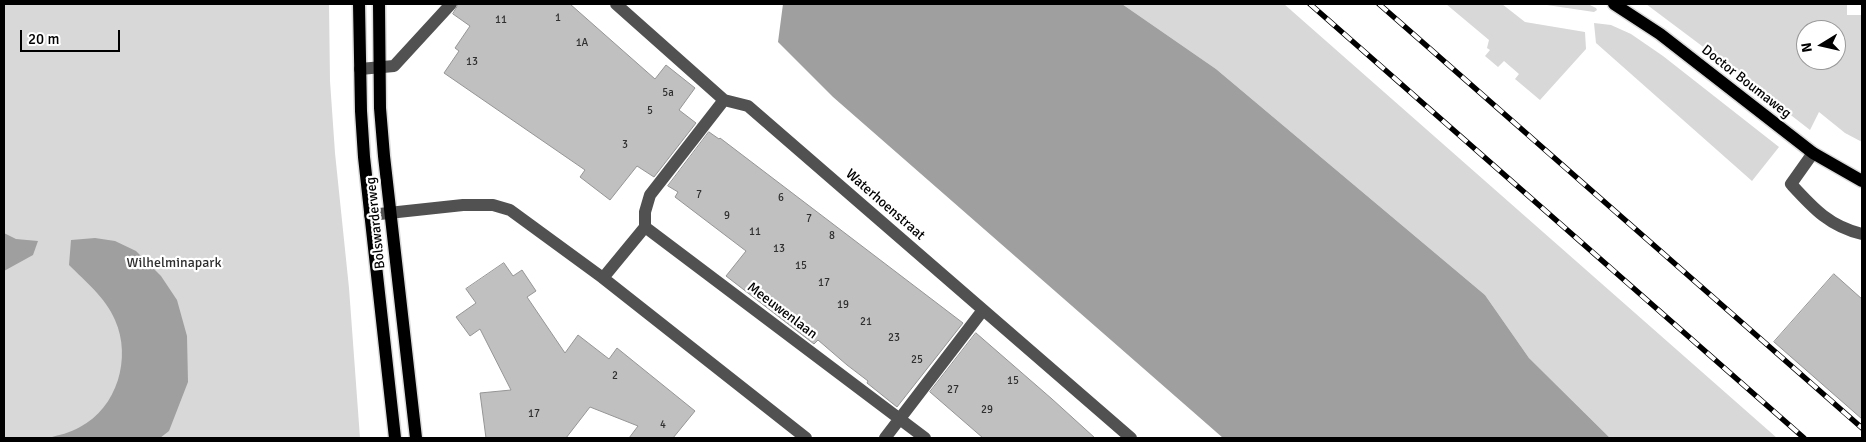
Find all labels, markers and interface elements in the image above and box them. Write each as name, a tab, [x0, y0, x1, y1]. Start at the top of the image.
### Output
house number: 1	[555, 11, 561, 25]
house number: 11	[495, 13, 507, 27]
scale bar	[22, 20, 122, 52]
north arrow	[1796, 20, 1846, 70]
text: 20 m	[28, 30, 59, 48]
house number: 1A	[576, 36, 588, 50]
text: N	[1798, 41, 1816, 53]
street label: Doctor Boumaweg	[1698, 42, 1794, 122]
house number: 13	[466, 55, 478, 69]
house number: 5a	[662, 86, 674, 100]
house number: 5	[647, 104, 653, 118]
house number: 3	[622, 138, 628, 152]
street label: Waterhoenstraat	[842, 166, 928, 244]
street label: Bolswarderweg	[363, 176, 389, 270]
house number: 7	[696, 188, 702, 202]
house number: 6	[778, 191, 784, 205]
house number: 9	[724, 209, 730, 223]
house number: 7	[806, 212, 812, 226]
house number: 11	[749, 225, 761, 239]
house number: 8	[829, 229, 835, 243]
house number: 13	[773, 242, 785, 256]
park label: Wilhelminapark	[127, 255, 221, 271]
house number: 15	[795, 259, 807, 273]
house number: 17	[818, 276, 830, 290]
street label: Meeuwenlaan	[744, 279, 820, 343]
house number: 19	[837, 298, 849, 312]
house number: 21	[860, 315, 872, 329]
house number: 23	[888, 331, 900, 345]
house number: 25	[911, 353, 923, 367]
house number: 2	[612, 369, 618, 383]
house number: 15	[1007, 374, 1019, 388]
house number: 27	[947, 383, 959, 397]
house number: 29	[981, 403, 993, 417]
house number: 17	[528, 407, 540, 421]
house number: 4	[660, 418, 666, 432]

